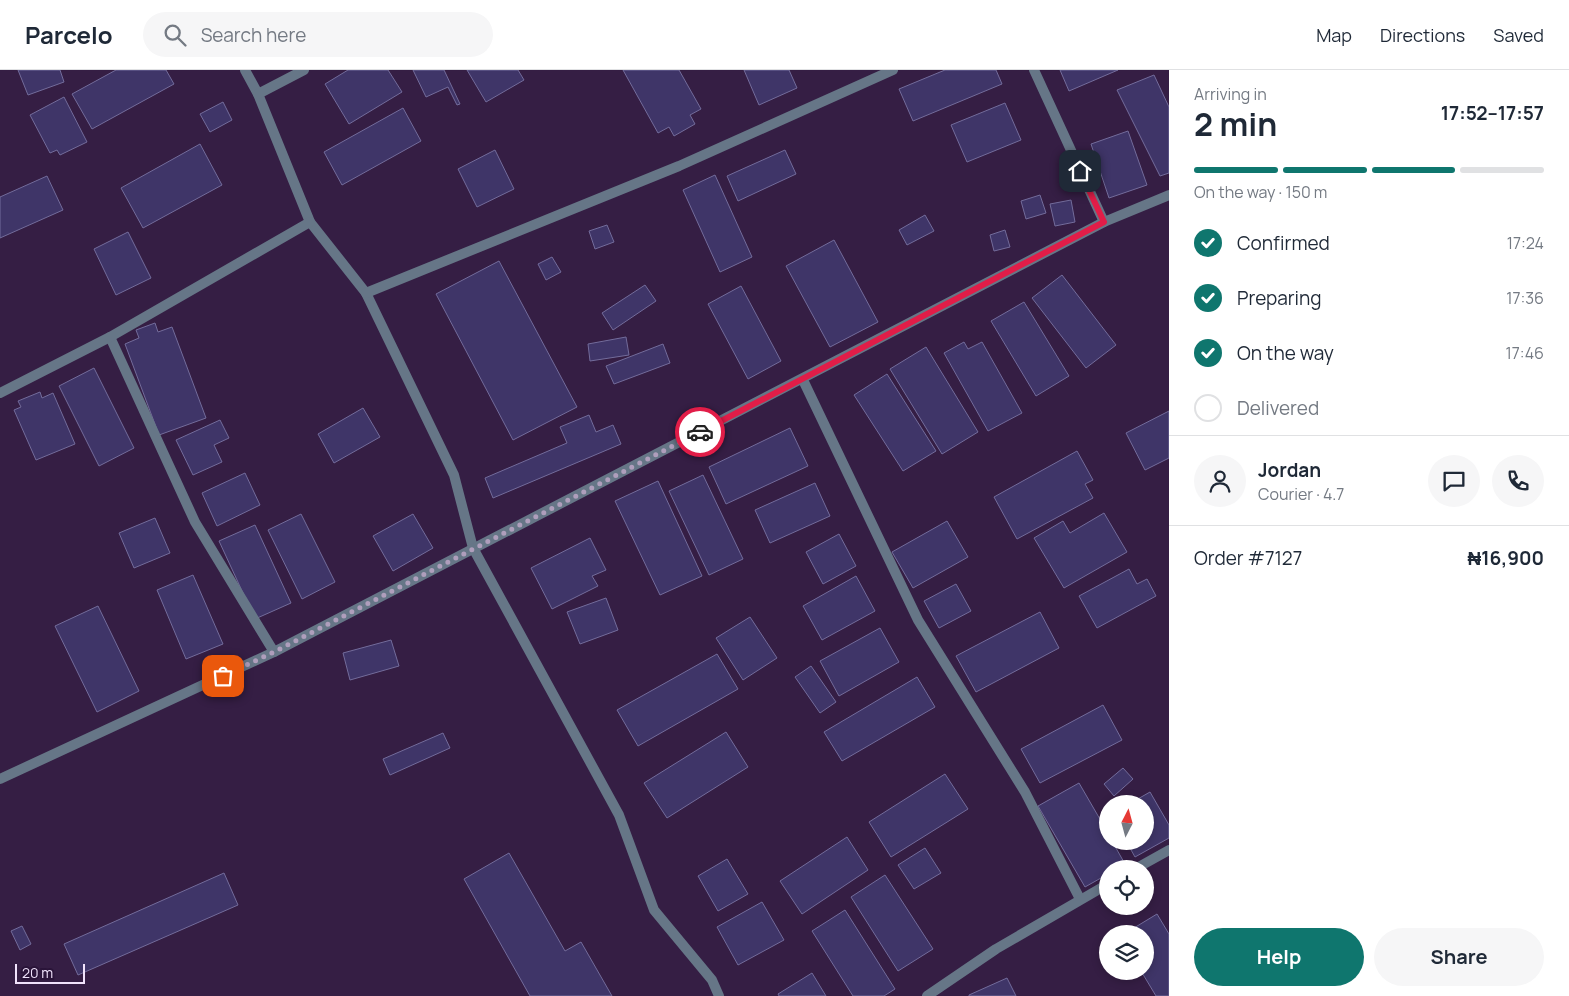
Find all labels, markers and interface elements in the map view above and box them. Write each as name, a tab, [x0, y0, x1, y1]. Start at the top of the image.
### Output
search box	[143, 12, 493, 57]
text: Parcelo	[25, 18, 113, 51]
icon: search	[161, 21, 189, 49]
text: Search here	[201, 22, 306, 48]
text: Map	[1316, 23, 1352, 47]
text: Directions	[1380, 23, 1465, 47]
text: Saved	[1493, 23, 1544, 47]
text: Arriving in	[1194, 83, 1267, 105]
text: 17:52–17:57	[1441, 100, 1544, 126]
text: 2 min	[1194, 102, 1277, 146]
pin	[1059, 150, 1101, 192]
icon: home	[1066, 157, 1094, 185]
text: On the way · 150 m	[1194, 181, 1327, 203]
icon: check	[1194, 229, 1222, 257]
text: Confirmed	[1237, 230, 1330, 256]
text: 17:24	[1507, 232, 1544, 254]
icon: check	[1194, 284, 1222, 312]
text: Preparing	[1237, 285, 1322, 311]
text: 17:36	[1506, 287, 1544, 309]
icon: check	[1194, 339, 1222, 367]
text: On the way	[1237, 340, 1334, 366]
text: 17:46	[1506, 342, 1544, 364]
text: Delivered	[1237, 395, 1319, 421]
courier	[675, 407, 725, 457]
icon: car	[686, 418, 714, 446]
button: person	[1194, 455, 1246, 507]
button: chat	[1428, 455, 1480, 507]
button: phone	[1492, 455, 1544, 507]
text: Jordan	[1258, 457, 1321, 483]
text: Courier · 4.7	[1258, 483, 1344, 505]
text: Order #7127	[1194, 545, 1302, 571]
text: ₦16,900	[1468, 545, 1544, 571]
pin	[202, 655, 244, 697]
icon: bag	[209, 662, 237, 690]
north arrow	[1099, 795, 1154, 850]
map controls	[1099, 795, 1154, 980]
button: locate	[1099, 860, 1154, 915]
button: layers	[1099, 925, 1154, 980]
button: Help	[1194, 928, 1364, 986]
button: Share	[1374, 928, 1544, 986]
scale bar	[15, 961, 85, 984]
text: 20 m	[22, 963, 53, 982]

